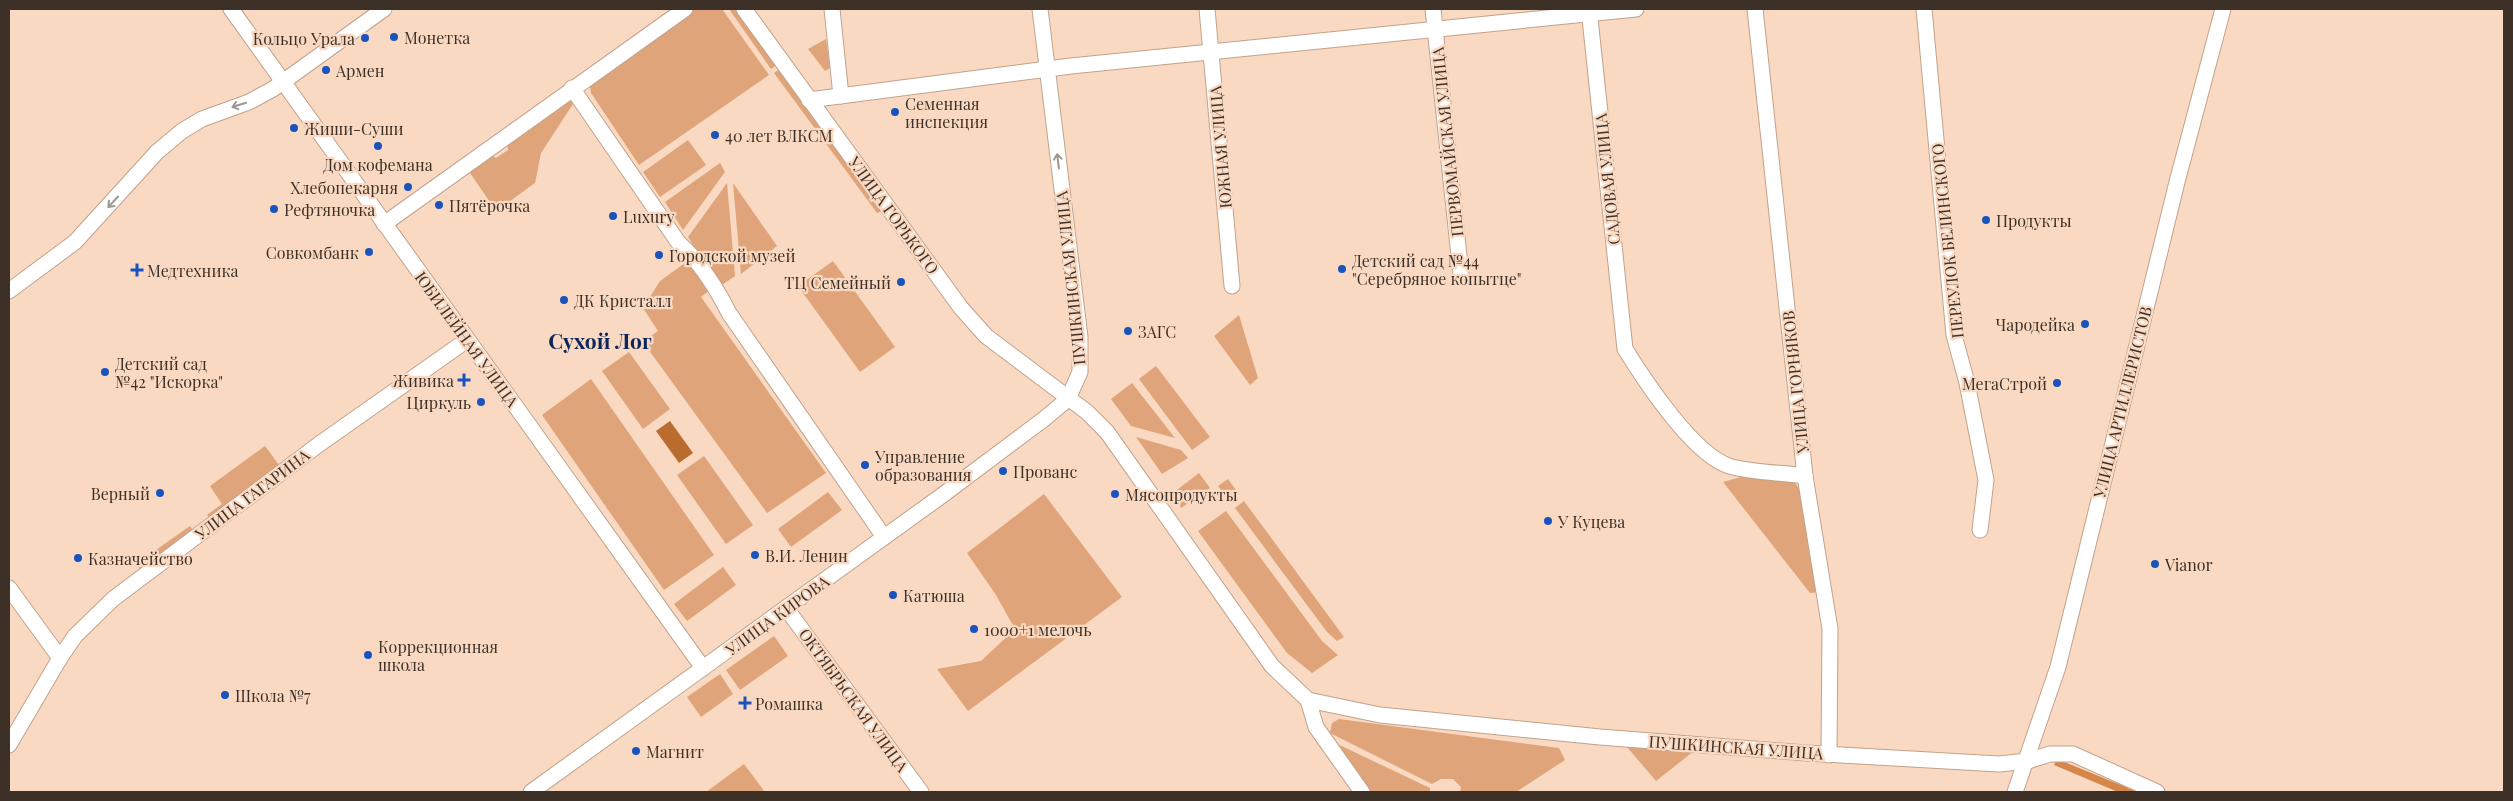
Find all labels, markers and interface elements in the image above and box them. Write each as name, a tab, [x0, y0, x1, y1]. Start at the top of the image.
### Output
place label: Монетка	[404, 27, 470, 48]
place label: Кольцо Урала	[253, 28, 355, 49]
marker: Монетка	[388, 31, 400, 43]
marker: Кольцо Урала	[359, 32, 371, 44]
street label: ПЕРВОМАЙСКАЯ УЛИЦА	[1427, 45, 1467, 238]
place label: Армен	[335, 60, 385, 81]
marker: Армен	[320, 64, 332, 76]
street label: ЮЖНАЯ УЛИЦА	[1204, 84, 1236, 209]
place label: Семенная инспекция	[905, 93, 988, 132]
one-way arrow	[232, 101, 248, 111]
marker: Семенная инспекция	[889, 106, 901, 118]
street label: САДОВАЯ УЛИЦА	[1590, 111, 1624, 246]
place label: Жиши-Суши	[304, 118, 404, 139]
marker: Жиши-Суши	[288, 122, 300, 134]
place label: 40 лет ВЛКСМ	[725, 125, 833, 146]
marker: 40 лет ВЛКСМ	[709, 129, 721, 141]
marker: Дом кофемана	[372, 140, 384, 152]
street label: ПЕРЕУЛОК БЕЛИНСКОГО	[1926, 142, 1968, 339]
street label: УЛИЦА ГОРЬКОГО	[844, 151, 944, 278]
place label: Дом кофемана	[323, 154, 433, 175]
one-way arrow	[1053, 154, 1063, 170]
place label: Хлебопекарня	[290, 177, 398, 198]
marker: Хлебопекарня	[402, 181, 414, 193]
street label: ПУШКИНСКАЯ УЛИЦА	[1050, 189, 1090, 366]
place label: Пятёрочка	[449, 195, 530, 216]
one-way arrow	[107, 196, 119, 209]
place label: Рефтяночка	[284, 199, 375, 220]
marker: Пятёрочка	[433, 199, 445, 211]
marker: Рефтяночка	[268, 203, 280, 215]
place label: Luxury	[623, 206, 675, 227]
marker: Luxury	[607, 210, 619, 222]
place label: Продукты	[1996, 210, 2072, 231]
marker: Продукты	[1980, 214, 1992, 226]
place label: Совкомбанк	[266, 242, 359, 263]
place label: Городской музей	[669, 245, 795, 266]
marker: Совкомбанк	[363, 246, 375, 258]
marker: Городской музей	[653, 249, 665, 261]
place label: Детский сад №44 "Серебряное копытце"	[1352, 250, 1521, 289]
place label: Медтехника	[147, 260, 239, 281]
marker: Детский сад №44 "Серебряное копытце"	[1336, 263, 1348, 275]
marker: Медтехника	[131, 264, 143, 276]
street label: ЮБИЛЕЙНАЯ УЛИЦА	[411, 267, 524, 412]
place label: ТЦ Семейный	[784, 272, 891, 293]
marker: ТЦ Семейный	[895, 276, 907, 288]
place label: ДК Кристалл	[574, 290, 672, 311]
marker: ДК Кристалл	[558, 294, 570, 306]
street label: УЛИЦА АРТИЛЛЕРИСТОВ	[2088, 304, 2156, 501]
street label: УЛИЦА ГОРНЯКОВ	[1777, 310, 1813, 455]
place label: Чародейка	[1996, 314, 2075, 335]
marker: Чародейка	[2079, 318, 2091, 330]
place label: ЗАГС	[1138, 321, 1176, 342]
marker: ЗАГС	[1122, 325, 1134, 337]
district label: Сухой Лог	[548, 326, 652, 354]
place label: Детский сад №42 "Искорка"	[115, 353, 223, 392]
marker: Детский сад №42 "Искорка"	[99, 366, 111, 378]
place label: Живика	[392, 370, 454, 391]
place label: МегаСтрой	[1962, 373, 2047, 394]
marker: Живика	[458, 374, 470, 386]
marker: МегаСтрой	[2051, 377, 2063, 389]
place label: Циркуль	[407, 392, 471, 413]
marker: Циркуль	[475, 396, 487, 408]
street label: УЛИЦА ГАГАРИНА	[190, 443, 314, 545]
place label: Управление образования	[874, 446, 972, 485]
marker: Управление образования	[859, 459, 871, 471]
place label: Прованс	[1013, 461, 1077, 482]
marker: Прованс	[997, 465, 1009, 477]
place label: Верный	[91, 483, 150, 504]
place label: Мясопродукты	[1125, 484, 1238, 505]
marker: Верный	[154, 487, 166, 499]
marker: Мясопродукты	[1109, 488, 1121, 500]
place label: У Куцева	[1557, 511, 1625, 532]
marker: У Куцева	[1542, 515, 1554, 527]
place label: В.И. Ленин	[765, 545, 848, 566]
place label: Казначейство	[88, 548, 193, 569]
marker: В.И. Ленин	[749, 549, 761, 561]
marker: Казначейство	[72, 552, 84, 564]
place label: Vianor	[2164, 554, 2213, 575]
marker: Vianor	[2149, 558, 2161, 570]
street label: УЛИЦА КИРОВА	[720, 570, 834, 660]
place label: Катюша	[903, 585, 965, 606]
marker: Катюша	[887, 589, 899, 601]
place label: 1000+1 мелочь	[984, 619, 1092, 640]
marker: 1000+1 мелочь	[968, 623, 980, 635]
street label: ОКТЯБРЬСКАЯ УЛИЦА	[795, 624, 914, 777]
place label: Коррекционная школа	[378, 636, 498, 675]
marker: Коррекционная школа	[362, 649, 374, 661]
place label: Школа №7	[235, 685, 311, 706]
marker: Школа №7	[219, 689, 231, 701]
place label: Ромашка	[755, 693, 823, 714]
marker: Ромашка	[739, 697, 751, 709]
street label: ПУШКИНСКАЯ УЛИЦА	[1648, 730, 1825, 764]
place label: Магнит	[646, 741, 704, 762]
marker: Магнит	[630, 745, 642, 757]

